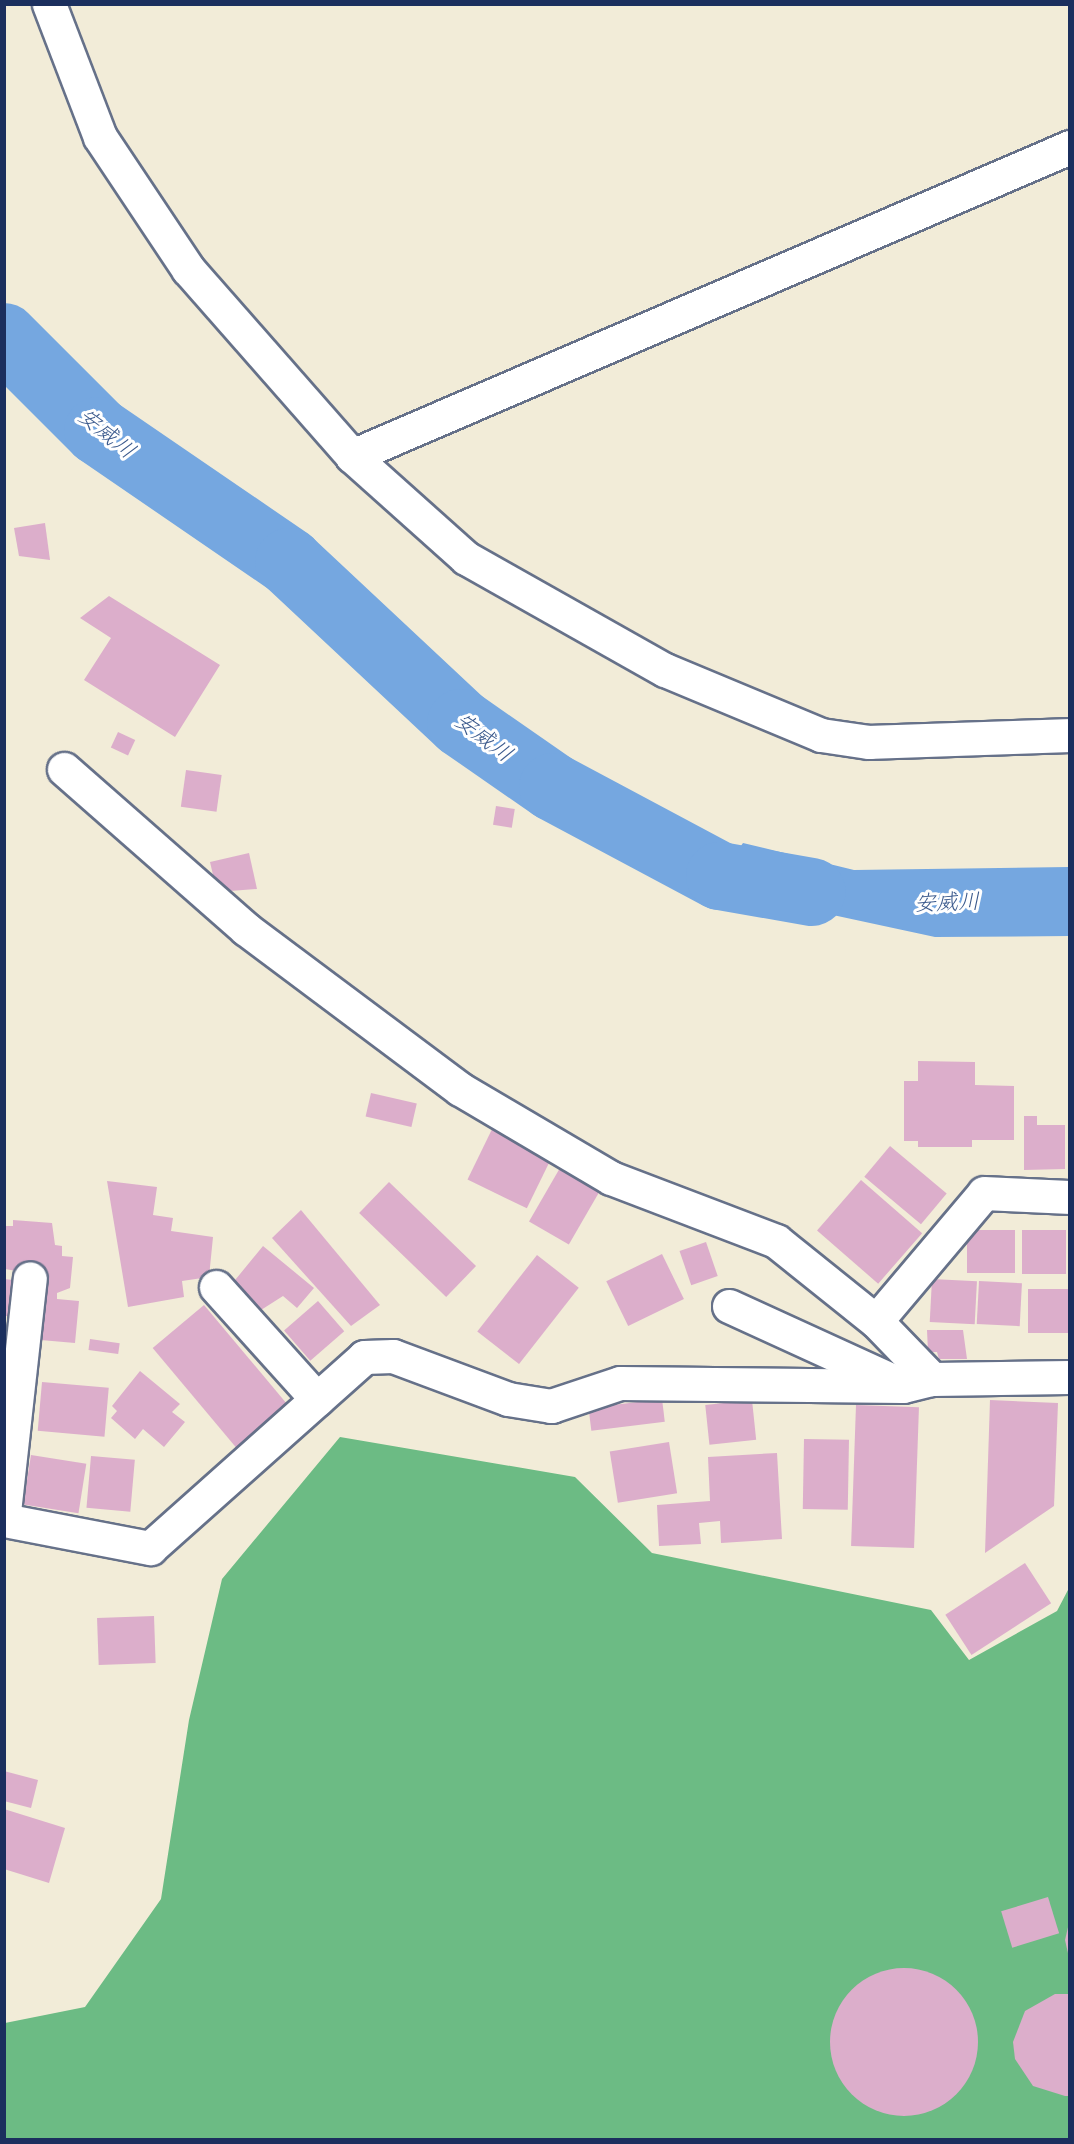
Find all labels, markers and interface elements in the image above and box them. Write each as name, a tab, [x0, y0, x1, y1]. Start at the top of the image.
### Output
water label: 安威川	[73, 402, 141, 464]
water label: 安威川	[450, 707, 518, 767]
water label: 安威川	[914, 888, 980, 916]

